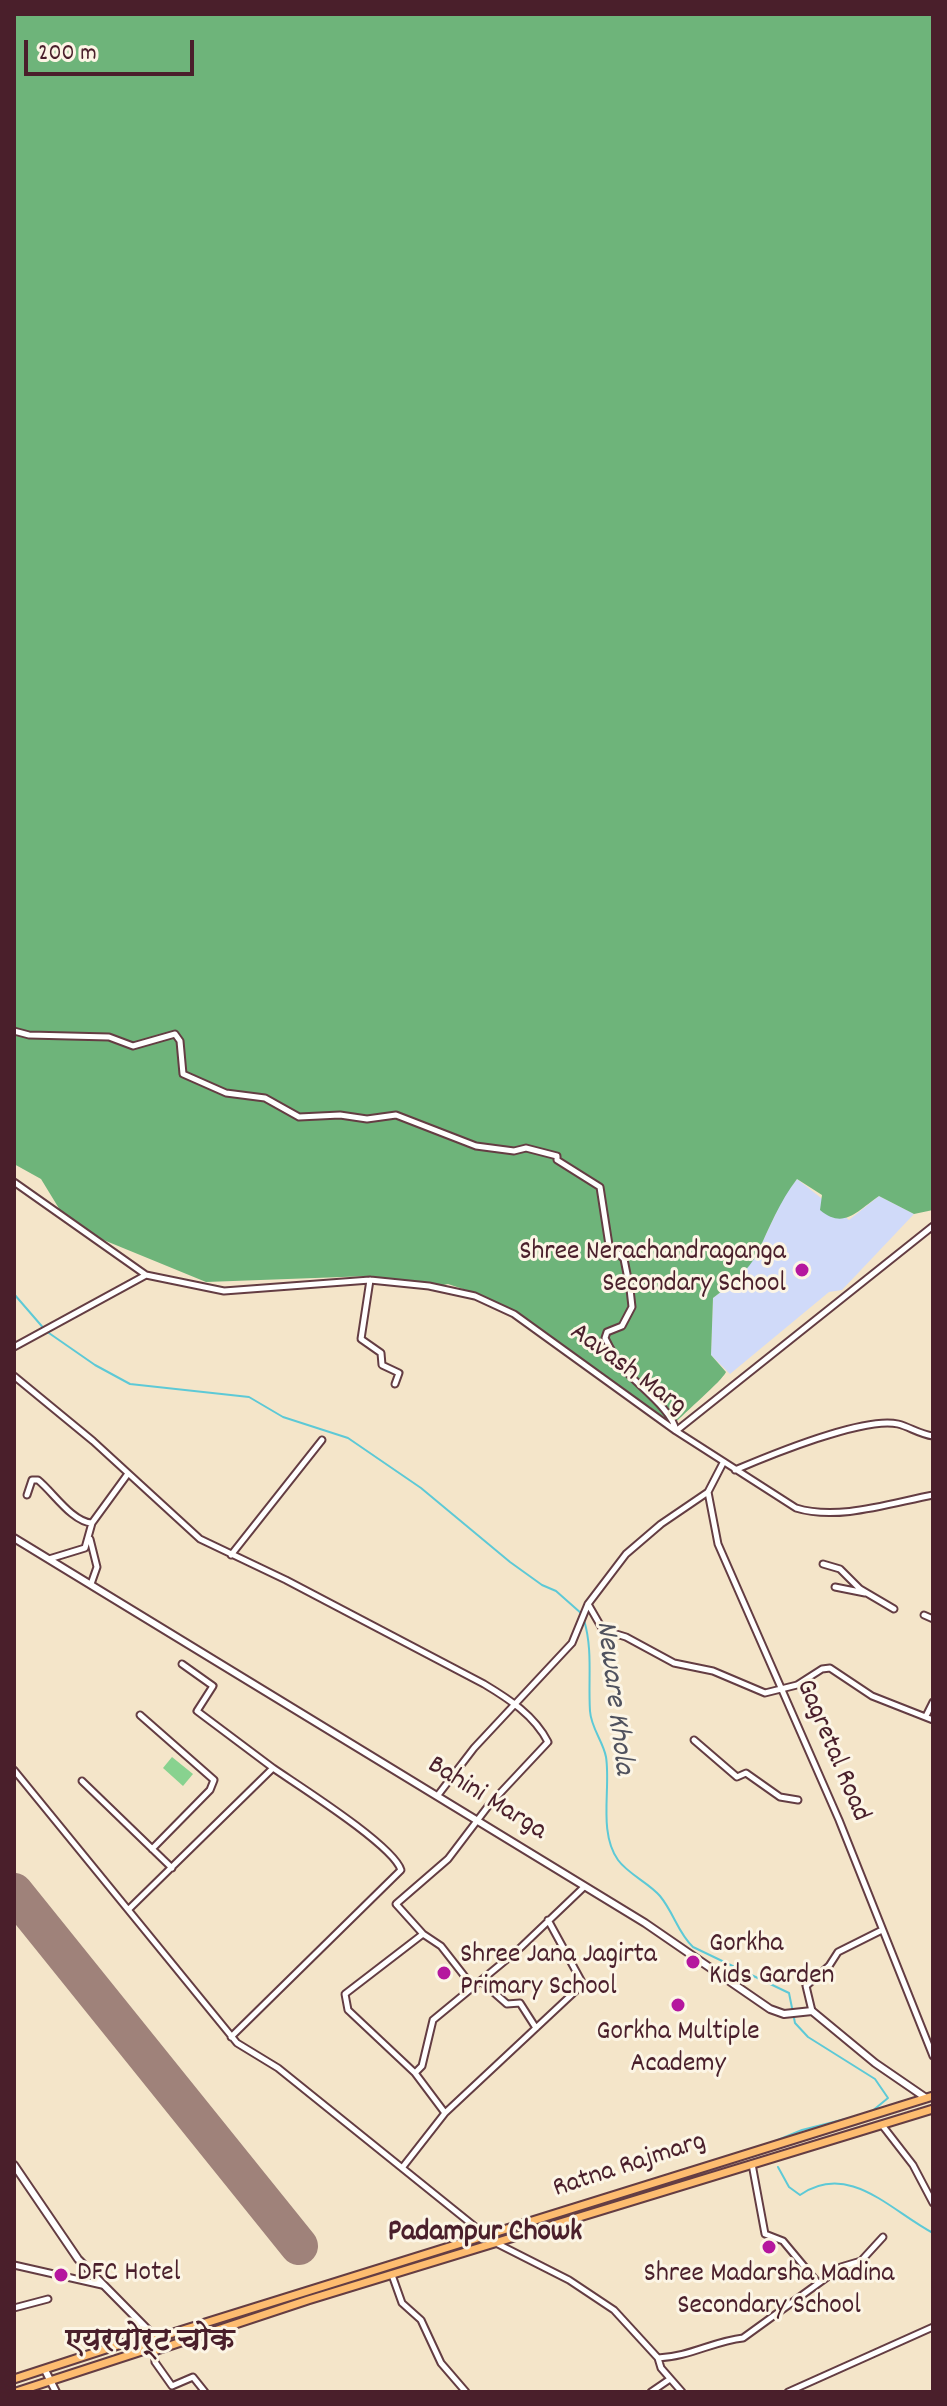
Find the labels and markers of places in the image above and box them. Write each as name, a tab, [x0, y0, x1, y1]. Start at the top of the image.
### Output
place label: Shree Nerachandraganga Secondary School	[519, 1237, 786, 1303]
marker: Shree Nerachandraganga Secondary School	[793, 1261, 811, 1279]
place label: Gorkha Kids Garden	[709, 1929, 834, 1995]
place label: Shree Jana Jagirta Primary School	[460, 1940, 657, 2006]
marker: Gorkha Kids Garden	[684, 1953, 702, 1971]
marker: Shree Jana Jagirta Primary School	[435, 1964, 453, 1982]
marker: Gorkha Multiple Academy	[669, 1996, 687, 2014]
place label: Gorkha Multiple Academy	[596, 2017, 760, 2083]
marker: Shree Madarsha Madina Secondary School	[760, 2238, 778, 2256]
place label: DFC Hotel	[77, 2258, 180, 2292]
place label: Shree Madarsha Madina Secondary School	[644, 2259, 894, 2325]
marker: DFC Hotel	[52, 2266, 70, 2284]

